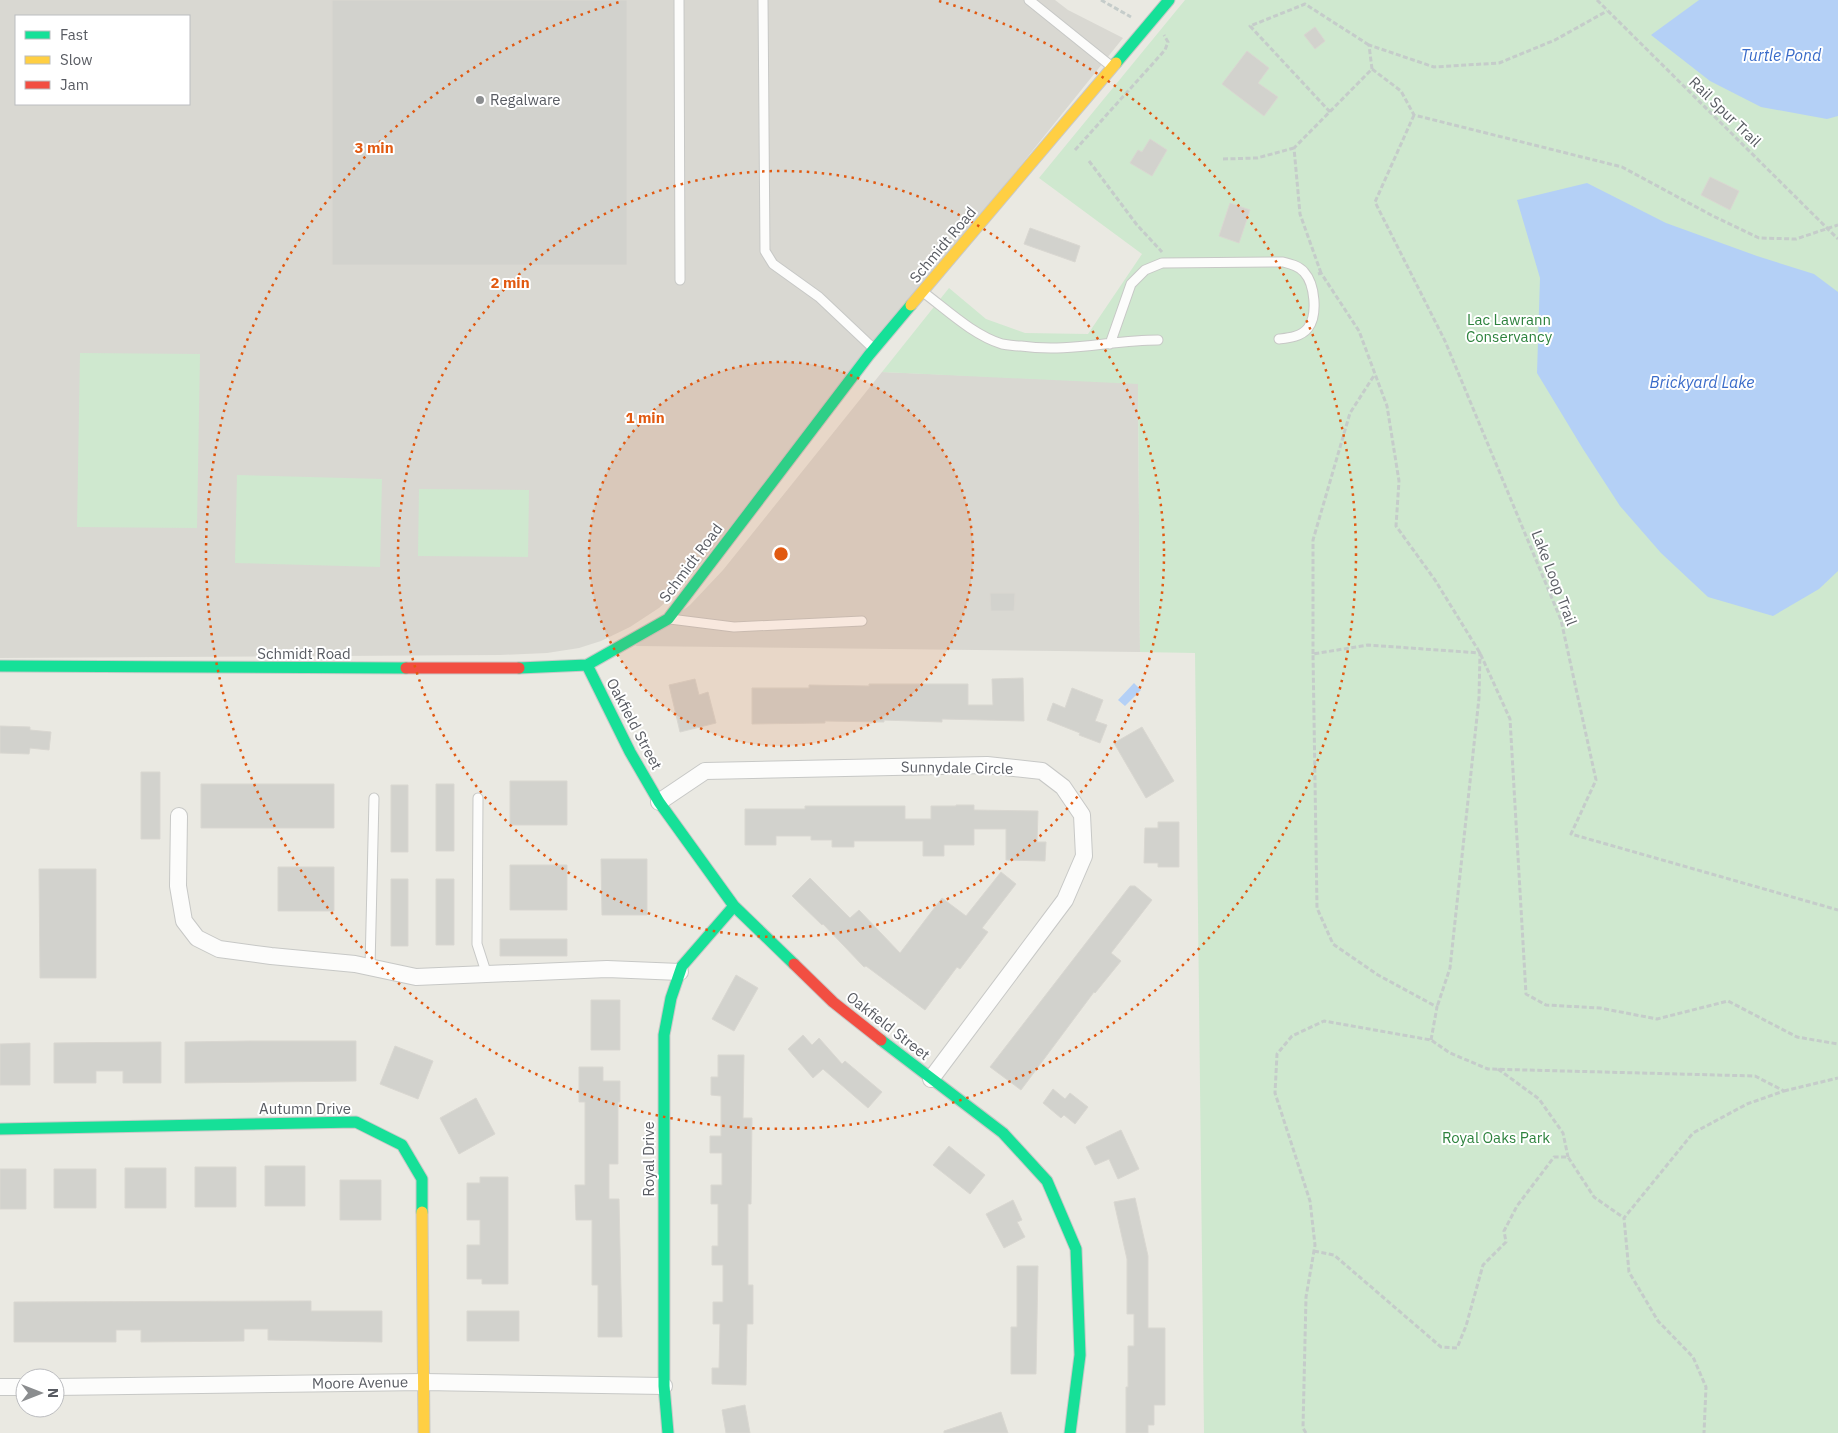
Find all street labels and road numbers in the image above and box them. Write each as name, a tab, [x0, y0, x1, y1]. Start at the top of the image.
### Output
street label: Rail Spur Trail	[1685, 72, 1765, 151]
street label: Schmidt Road	[905, 203, 980, 287]
street label: Schmidt Road	[655, 520, 726, 606]
street label: Lake Loop Trail	[1528, 527, 1581, 628]
street label: Schmidt Road	[257, 644, 351, 663]
street label: Oakfield Street	[602, 675, 666, 773]
street label: Sunnydale Circle	[901, 757, 1013, 778]
street label: Oakfield Street	[843, 987, 934, 1064]
street label: Autumn Drive	[259, 1099, 351, 1118]
street label: Royal Drive	[639, 1121, 658, 1197]
street label: Moore Avenue	[312, 1372, 408, 1393]

